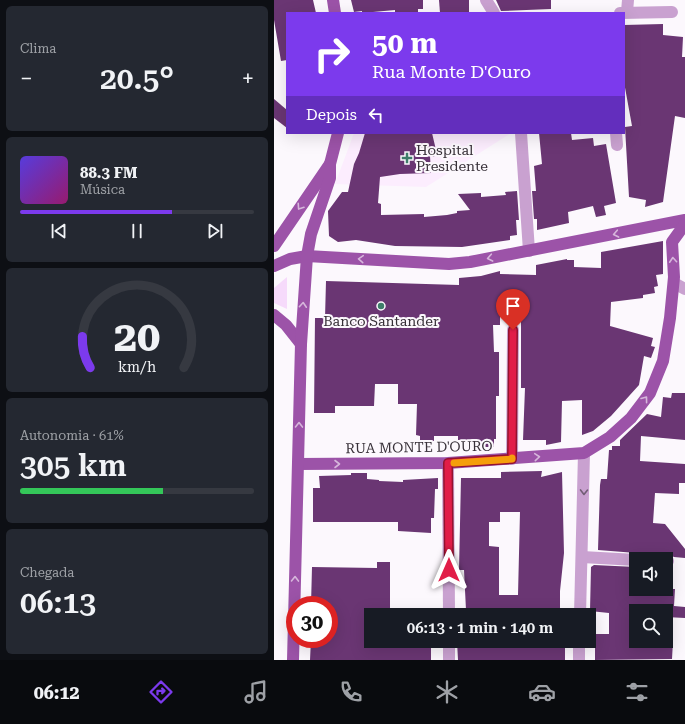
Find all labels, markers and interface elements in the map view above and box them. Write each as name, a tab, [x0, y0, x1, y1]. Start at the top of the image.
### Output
text: 50 m	[372, 27, 437, 60]
icon: right	[306, 28, 358, 80]
text: Clima	[20, 41, 56, 56]
text: 20.5°	[100, 61, 174, 96]
text: Rua Monte D'Ouro	[372, 61, 531, 82]
text: −	[20, 66, 32, 91]
text: +	[242, 66, 254, 91]
icon: left	[365, 104, 387, 126]
text: Depois	[306, 106, 357, 124]
place label: Hospital Presidente	[416, 142, 488, 174]
marker: Hospital Presidente	[401, 152, 413, 164]
text: 88.3 FM	[80, 164, 137, 182]
text: Música	[80, 182, 125, 197]
one-way arrow	[298, 203, 305, 210]
icon: previous	[48, 220, 70, 242]
icon: pause	[126, 220, 148, 242]
icon: next	[204, 220, 226, 242]
one-way arrow	[613, 229, 619, 238]
one-way arrow	[358, 254, 364, 263]
one-way arrow	[487, 254, 494, 262]
one-way arrow	[669, 257, 678, 263]
pin	[496, 289, 530, 330]
icon: arrive	[502, 295, 524, 317]
marker: Banco Santander	[376, 301, 386, 311]
one-way arrow	[299, 302, 308, 308]
text: 20	[114, 312, 160, 361]
place label: Banco Santander	[323, 313, 439, 329]
text: km/h	[118, 359, 156, 375]
one-way arrow	[640, 397, 647, 404]
one-way arrow	[295, 422, 303, 428]
text: Autonomia · 61%	[20, 428, 124, 443]
street label: RUA MONTE D'OURO	[345, 438, 493, 456]
text: 305 km	[20, 448, 127, 483]
one-way arrow	[534, 453, 540, 462]
one-way arrow	[334, 460, 340, 468]
one-way arrow	[579, 489, 588, 495]
position arrow	[428, 549, 470, 591]
map controls	[629, 552, 673, 648]
button: sound	[629, 552, 673, 596]
text: Chegada	[20, 565, 74, 580]
one-way arrow	[291, 576, 299, 582]
text: 06:13	[20, 585, 96, 620]
speed limit sign: 30	[286, 596, 338, 648]
button: search	[629, 604, 673, 648]
text: 06:13 · 1 min · 140 m	[407, 619, 553, 637]
icon: directions	[147, 678, 175, 706]
icon: music	[242, 678, 270, 706]
icon: phone	[337, 678, 365, 706]
icon: climate	[433, 678, 461, 706]
icon: car	[528, 678, 556, 706]
icon: filters	[623, 678, 651, 706]
text: 06:12	[34, 682, 80, 703]

